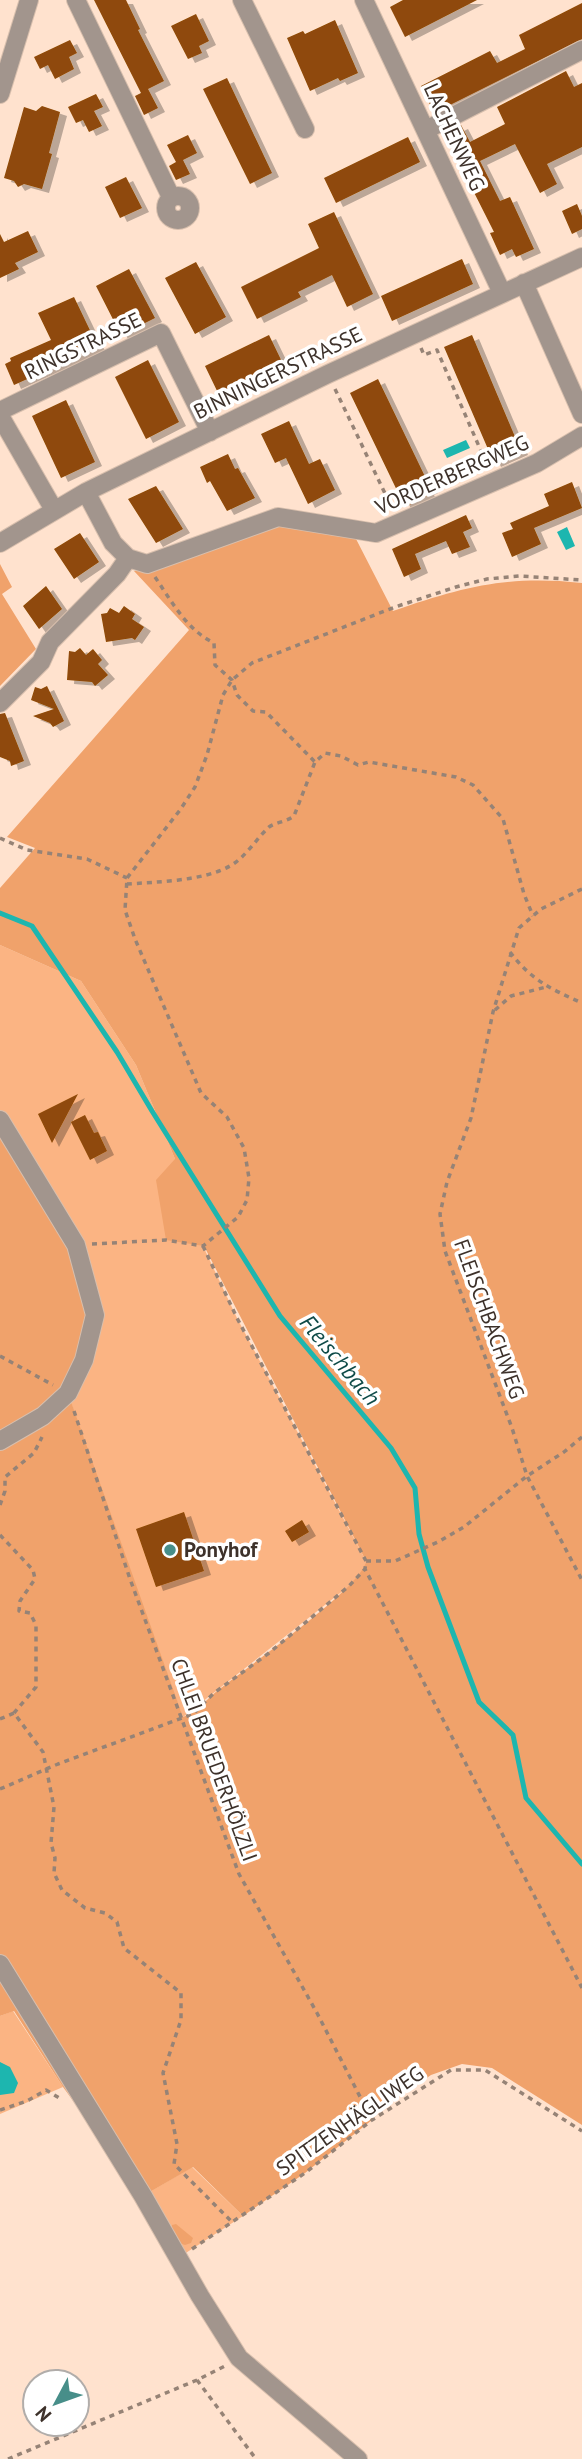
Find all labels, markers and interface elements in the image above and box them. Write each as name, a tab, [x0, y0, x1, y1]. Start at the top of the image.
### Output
street label: LACHENWEG	[418, 79, 491, 195]
street label: RINGSTRASSE	[20, 306, 145, 385]
street label: BINNINGERSTRASSE	[189, 320, 366, 425]
street label: VORDERBERGWEG	[370, 429, 533, 521]
street label: FLEISCHBACHWEG	[448, 1235, 531, 1402]
water label: Fleischbach	[294, 1308, 387, 1411]
place label: Ponyhof	[184, 1536, 258, 1563]
marker: Ponyhof	[162, 1542, 178, 1558]
street label: CHLEI BRUEDERHÖLZLI	[165, 1655, 264, 1865]
street label: SPITZENHÄGLIWEG	[271, 2060, 429, 2182]
north arrow	[21, 2368, 91, 2438]
text: N	[30, 2402, 56, 2427]

